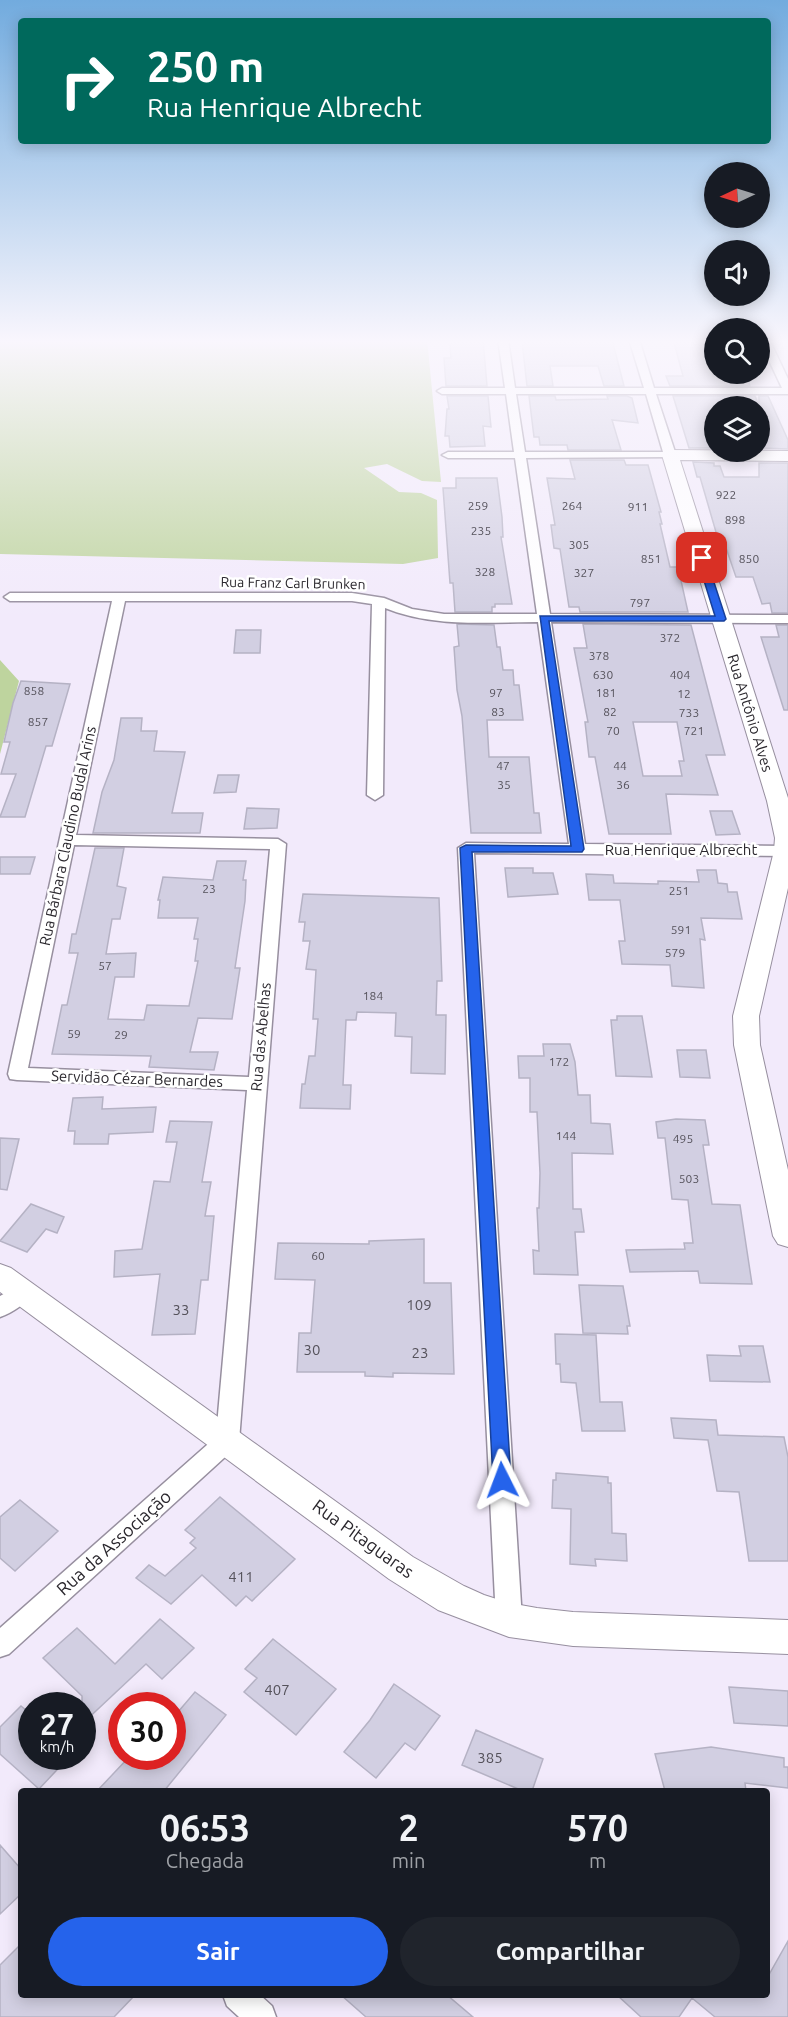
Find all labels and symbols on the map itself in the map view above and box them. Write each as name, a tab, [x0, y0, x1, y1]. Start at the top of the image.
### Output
north arrow	[704, 162, 770, 228]
house number: 922	[716, 488, 736, 501]
house number: 259	[468, 499, 488, 512]
house number: 264	[562, 499, 582, 512]
house number: 911	[628, 500, 648, 513]
house number: 898	[725, 513, 745, 526]
house number: 235	[471, 524, 491, 537]
pin	[676, 532, 727, 583]
house number: 305	[569, 538, 589, 551]
house number: 851	[641, 552, 661, 565]
house number: 850	[739, 552, 759, 565]
house number: 328	[475, 565, 495, 578]
house number: 327	[574, 566, 594, 579]
street label: Rua Franz Carl Brunken	[220, 574, 366, 592]
house number: 797	[630, 596, 650, 609]
house number: 372	[660, 631, 680, 644]
house number: 378	[589, 649, 609, 662]
street label: Rua Antônio Alves	[724, 652, 776, 774]
house number: 630	[593, 668, 613, 681]
house number: 404	[670, 668, 690, 681]
house number: 858	[24, 684, 44, 697]
house number: 97	[489, 686, 503, 699]
house number: 181	[596, 686, 616, 699]
house number: 12	[677, 687, 691, 700]
house number: 83	[491, 705, 505, 718]
house number: 82	[603, 705, 617, 718]
house number: 733	[679, 706, 699, 719]
house number: 857	[28, 715, 48, 728]
house number: 70	[606, 724, 620, 737]
house number: 721	[684, 724, 704, 737]
street label: Rua Bárbara Claudino Budal Arins	[36, 725, 99, 947]
house number: 47	[496, 759, 510, 772]
house number: 44	[613, 759, 627, 772]
house number: 35	[497, 778, 511, 791]
house number: 36	[616, 778, 630, 791]
street label: Rua Henrique Albrecht	[605, 841, 757, 858]
house number: 23	[202, 882, 216, 895]
house number: 251	[669, 884, 689, 897]
house number: 591	[671, 923, 691, 936]
house number: 579	[665, 946, 685, 959]
house number: 57	[98, 959, 112, 972]
street label: Rua das Abelhas	[247, 982, 274, 1092]
house number: 184	[363, 989, 383, 1002]
house number: 59	[67, 1027, 81, 1040]
house number: 29	[114, 1028, 128, 1041]
house number: 172	[549, 1055, 569, 1068]
street label: Servidão Cézar Bernardes	[51, 1067, 223, 1090]
house number: 144	[556, 1129, 576, 1142]
house number: 495	[673, 1132, 693, 1145]
house number: 503	[679, 1172, 699, 1185]
house number: 60	[311, 1249, 325, 1262]
house number: 109	[406, 1296, 432, 1313]
house number: 33	[173, 1301, 189, 1318]
house number: 30	[304, 1341, 320, 1358]
house number: 23	[412, 1344, 428, 1361]
position arrow	[470, 1448, 534, 1512]
street label: Rua da Associação	[52, 1486, 175, 1599]
street label: Rua Pitaguaras	[309, 1495, 418, 1582]
house number: 411	[228, 1568, 254, 1585]
house number: 407	[264, 1681, 290, 1698]
speed limit sign: 30	[108, 1692, 186, 1770]
house number: 385	[477, 1749, 503, 1766]

